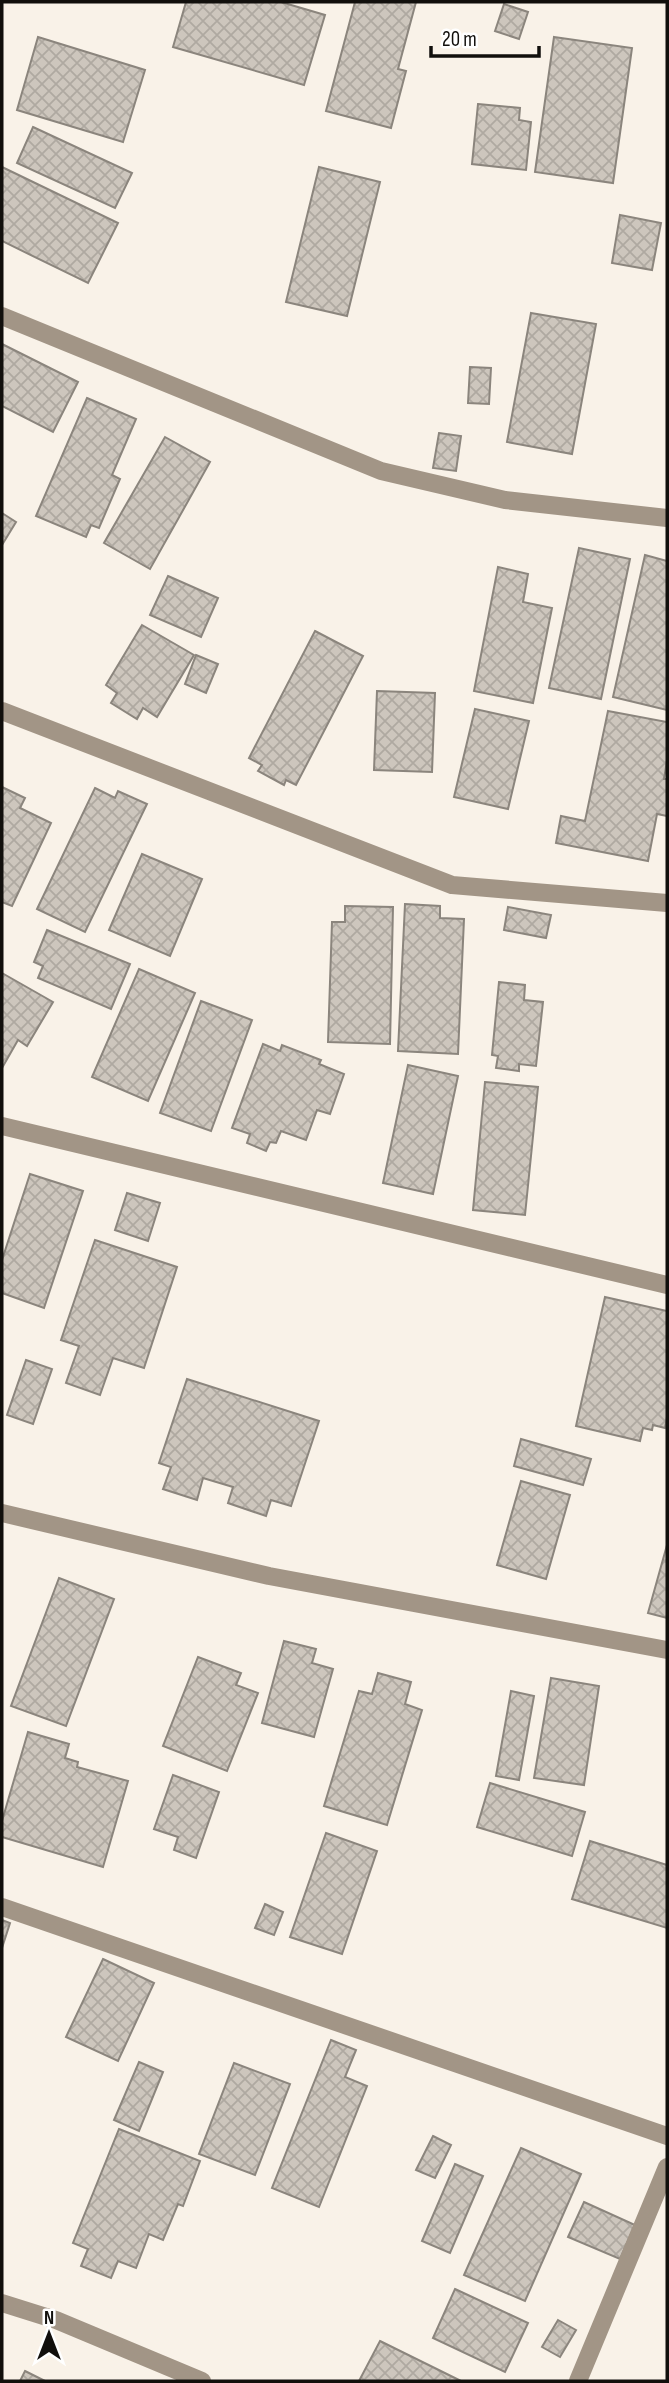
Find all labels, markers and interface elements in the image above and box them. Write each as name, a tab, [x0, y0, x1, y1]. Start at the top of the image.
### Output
scale bar	[431, 14, 540, 58]
text: 20 m	[442, 27, 477, 52]
north arrow	[14, 2299, 84, 2369]
text: N	[44, 2307, 54, 2330]

